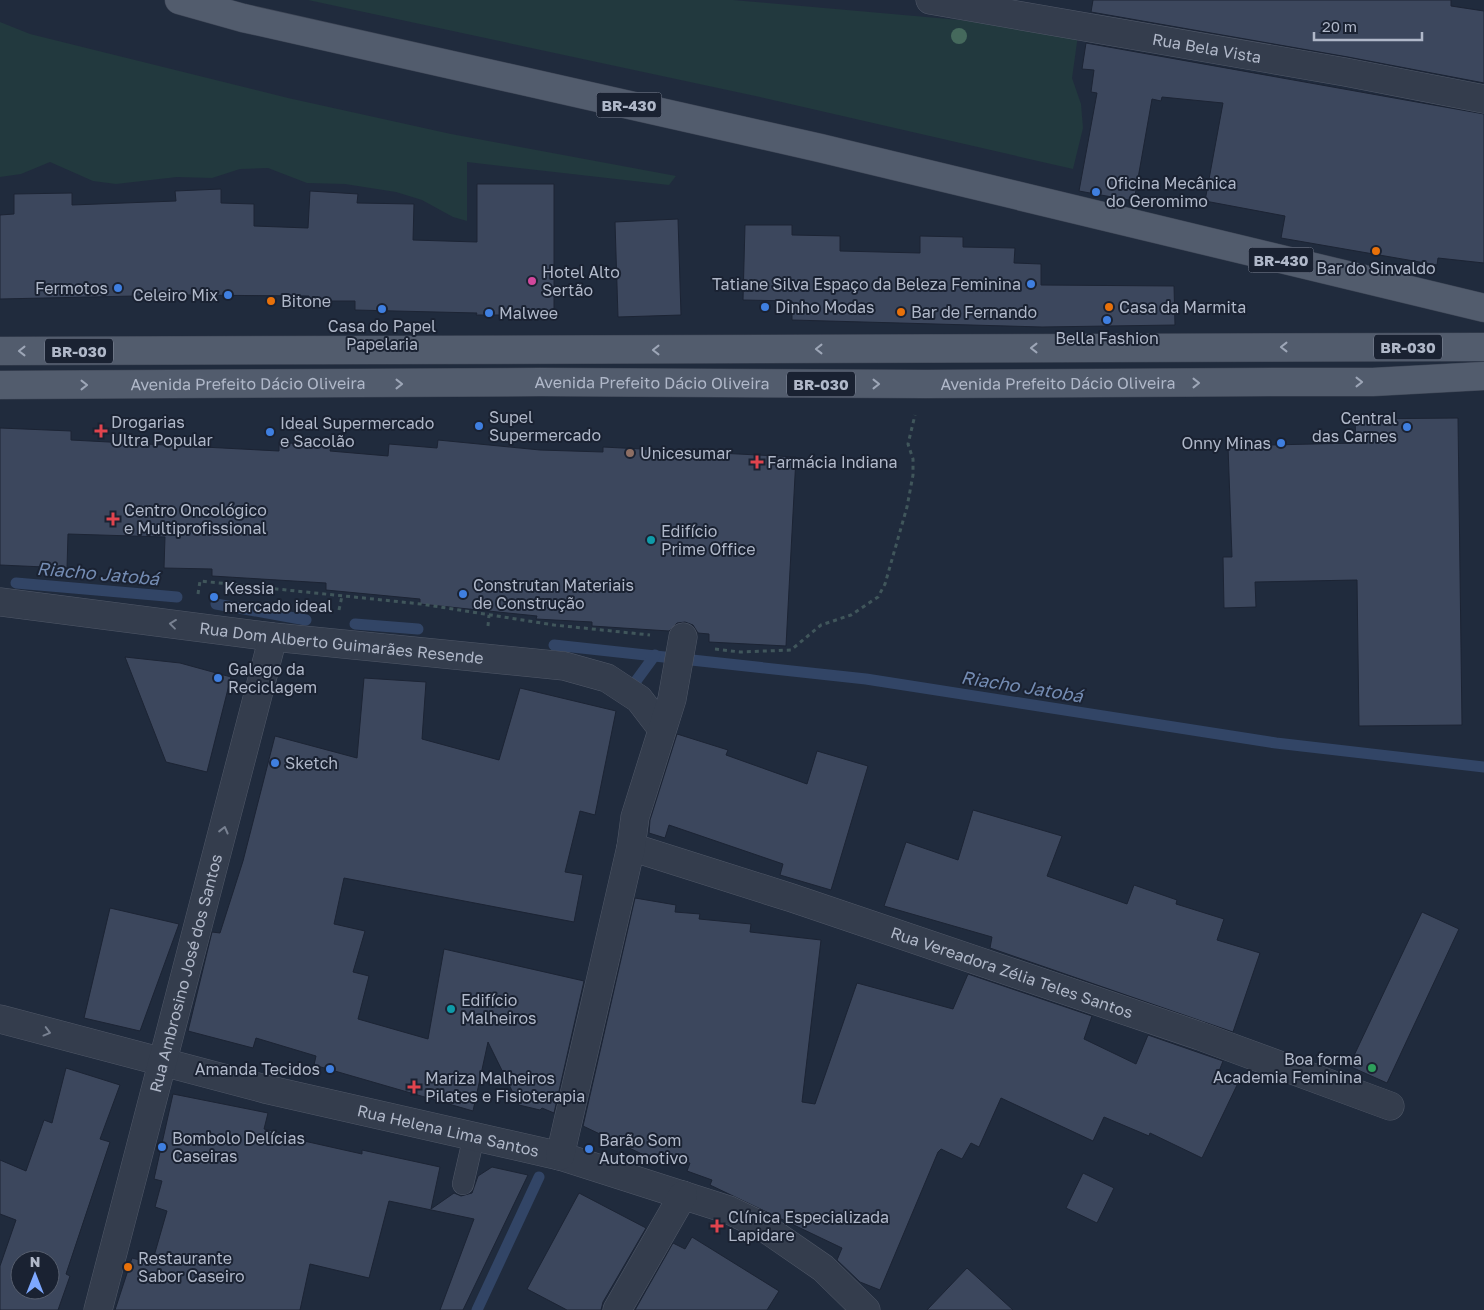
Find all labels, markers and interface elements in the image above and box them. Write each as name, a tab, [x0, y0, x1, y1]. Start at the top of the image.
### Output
scale bar	[1314, 10, 1422, 42]
text: 20 m	[1322, 17, 1357, 35]
street label: Rua Bela Vista	[1151, 29, 1263, 67]
road number: BR-430	[596, 92, 662, 118]
place label: Oficina Mecânica do Geromimo	[1106, 173, 1237, 211]
marker: Oficina Mecânica do Geromimo	[1090, 186, 1102, 198]
marker: Bar do Sinvaldo	[1370, 245, 1382, 257]
road number: BR-430	[1248, 248, 1314, 272]
place label: Bar do Sinvaldo	[1316, 258, 1436, 278]
place label: Hotel Alto Sertão	[542, 262, 620, 300]
place label: Tatiane Silva Espaço da Beleza Feminina	[712, 274, 1021, 294]
marker: Hotel Alto Sertão	[526, 275, 538, 287]
place label: Fermotos	[35, 278, 108, 298]
marker: Tatiane Silva Espaço da Beleza Feminina	[1025, 278, 1037, 290]
marker: Fermotos	[112, 282, 124, 294]
place label: Celeiro Mix	[133, 285, 218, 305]
marker: Celeiro Mix	[222, 289, 234, 301]
place label: Bitone	[281, 291, 331, 311]
marker: Bitone	[265, 295, 277, 307]
place label: Dinho Modas	[775, 297, 875, 317]
place label: Casa da Marmita	[1119, 297, 1246, 317]
marker: Dinho Modas	[759, 301, 771, 313]
marker: Casa da Marmita	[1103, 301, 1115, 313]
place label: Bar de Fernando	[911, 302, 1037, 322]
marker: Casa do Papel Papelaria	[376, 303, 388, 315]
place label: Malwee	[499, 303, 558, 323]
marker: Bar de Fernando	[895, 306, 907, 318]
marker: Malwee	[483, 307, 495, 319]
marker: Bella Fashion	[1101, 314, 1113, 326]
place label: Casa do Papel Papelaria	[328, 316, 436, 354]
place label: Bella Fashion	[1055, 328, 1159, 348]
road number: BR-030	[1374, 334, 1442, 360]
road number: BR-030	[45, 338, 113, 364]
one-way arrow	[1280, 342, 1288, 352]
one-way arrow	[1030, 343, 1038, 353]
one-way arrow	[815, 344, 822, 354]
one-way arrow	[652, 345, 660, 355]
one-way arrow	[18, 346, 26, 356]
street label: Avenida Prefeito Dácio Oliveira	[534, 372, 770, 393]
road number: BR-030	[787, 372, 855, 396]
street label: Avenida Prefeito Dácio Oliveira	[130, 373, 366, 394]
street label: Avenida Prefeito Dácio Oliveira	[940, 373, 1176, 394]
one-way arrow	[1355, 377, 1363, 387]
one-way arrow	[1192, 378, 1200, 388]
one-way arrow	[395, 379, 403, 389]
one-way arrow	[872, 379, 880, 389]
one-way arrow	[80, 380, 88, 390]
place label: Supel Supermercado	[489, 407, 601, 445]
place label: Central das Carnes	[1312, 408, 1397, 446]
place label: Drogarias Ultra Popular	[111, 412, 213, 450]
place label: Ideal Supermercado e Sacolão	[280, 413, 434, 451]
marker: Supel Supermercado	[473, 420, 485, 432]
marker: Central das Carnes	[1401, 421, 1413, 433]
marker: Drogarias Ultra Popular	[95, 425, 107, 437]
marker: Ideal Supermercado e Sacolão	[264, 426, 276, 438]
place label: Onny Minas	[1181, 433, 1271, 453]
marker: Onny Minas	[1275, 437, 1287, 449]
place label: Unicesumar	[640, 443, 731, 463]
marker: Unicesumar	[624, 447, 636, 459]
place label: Farmácia Indiana	[767, 452, 898, 472]
marker: Farmácia Indiana	[751, 456, 763, 468]
place label: Centro Oncológico e Multiprofissional	[124, 500, 267, 538]
marker: Centro Oncológico e Multiprofissional	[106, 512, 120, 526]
place label: Edifício Prime Office	[661, 521, 755, 559]
marker: Edifício Prime Office	[645, 534, 657, 546]
water label: Riacho Jatobá	[36, 557, 162, 589]
place label: Construtan Materiais de Construção	[473, 575, 634, 613]
place label: Kessia mercado ideal	[224, 578, 332, 616]
marker: Construtan Materiais de Construção	[457, 588, 469, 600]
marker: Kessia mercado ideal	[208, 591, 220, 603]
street label: Rua Dom Alberto Guimarães Resende	[198, 618, 485, 668]
one-way arrow	[168, 619, 176, 630]
place label: Galego da Reciclagem	[228, 659, 317, 697]
water label: Riacho Jatobá	[960, 666, 1086, 707]
marker: Galego da Reciclagem	[212, 672, 224, 684]
place label: Sketch	[285, 753, 338, 773]
marker: Sketch	[269, 757, 281, 769]
one-way arrow	[218, 825, 229, 834]
street label: Rua Ambrosino José dos Santos	[145, 852, 226, 1095]
street label: Rua Vereadora Zélia Teles Santos	[888, 922, 1136, 1023]
place label: Edifício Malheiros	[461, 990, 537, 1028]
marker: Edifício Malheiros	[445, 1003, 457, 1015]
one-way arrow	[42, 1026, 51, 1036]
place label: Boa forma Academia Feminina	[1213, 1049, 1362, 1087]
place label: Amanda Tecidos	[195, 1059, 320, 1079]
marker: Boa forma Academia Feminina	[1366, 1062, 1378, 1074]
marker: Amanda Tecidos	[324, 1063, 336, 1075]
place label: Mariza Malheiros Pilates e Fisioterapia	[425, 1068, 585, 1106]
marker: Mariza Malheiros Pilates e Fisioterapia	[407, 1080, 421, 1094]
street label: Rua Helena Lima Santos	[355, 1100, 541, 1161]
place label: Bombolo Delícias Caseiras	[172, 1128, 305, 1166]
place label: Barão Som Automotivo	[599, 1130, 688, 1168]
marker: Bombolo Delícias Caseiras	[156, 1141, 168, 1153]
marker: Barão Som Automotivo	[583, 1143, 595, 1155]
place label: Clínica Especializada Lapidare	[728, 1207, 889, 1245]
marker: Clínica Especializada Lapidare	[710, 1219, 724, 1233]
place label: Restaurante Sabor Caseiro	[138, 1248, 245, 1286]
north arrow	[10, 1250, 60, 1300]
text: N	[30, 1253, 40, 1270]
marker: Restaurante Sabor Caseiro	[122, 1261, 134, 1273]

